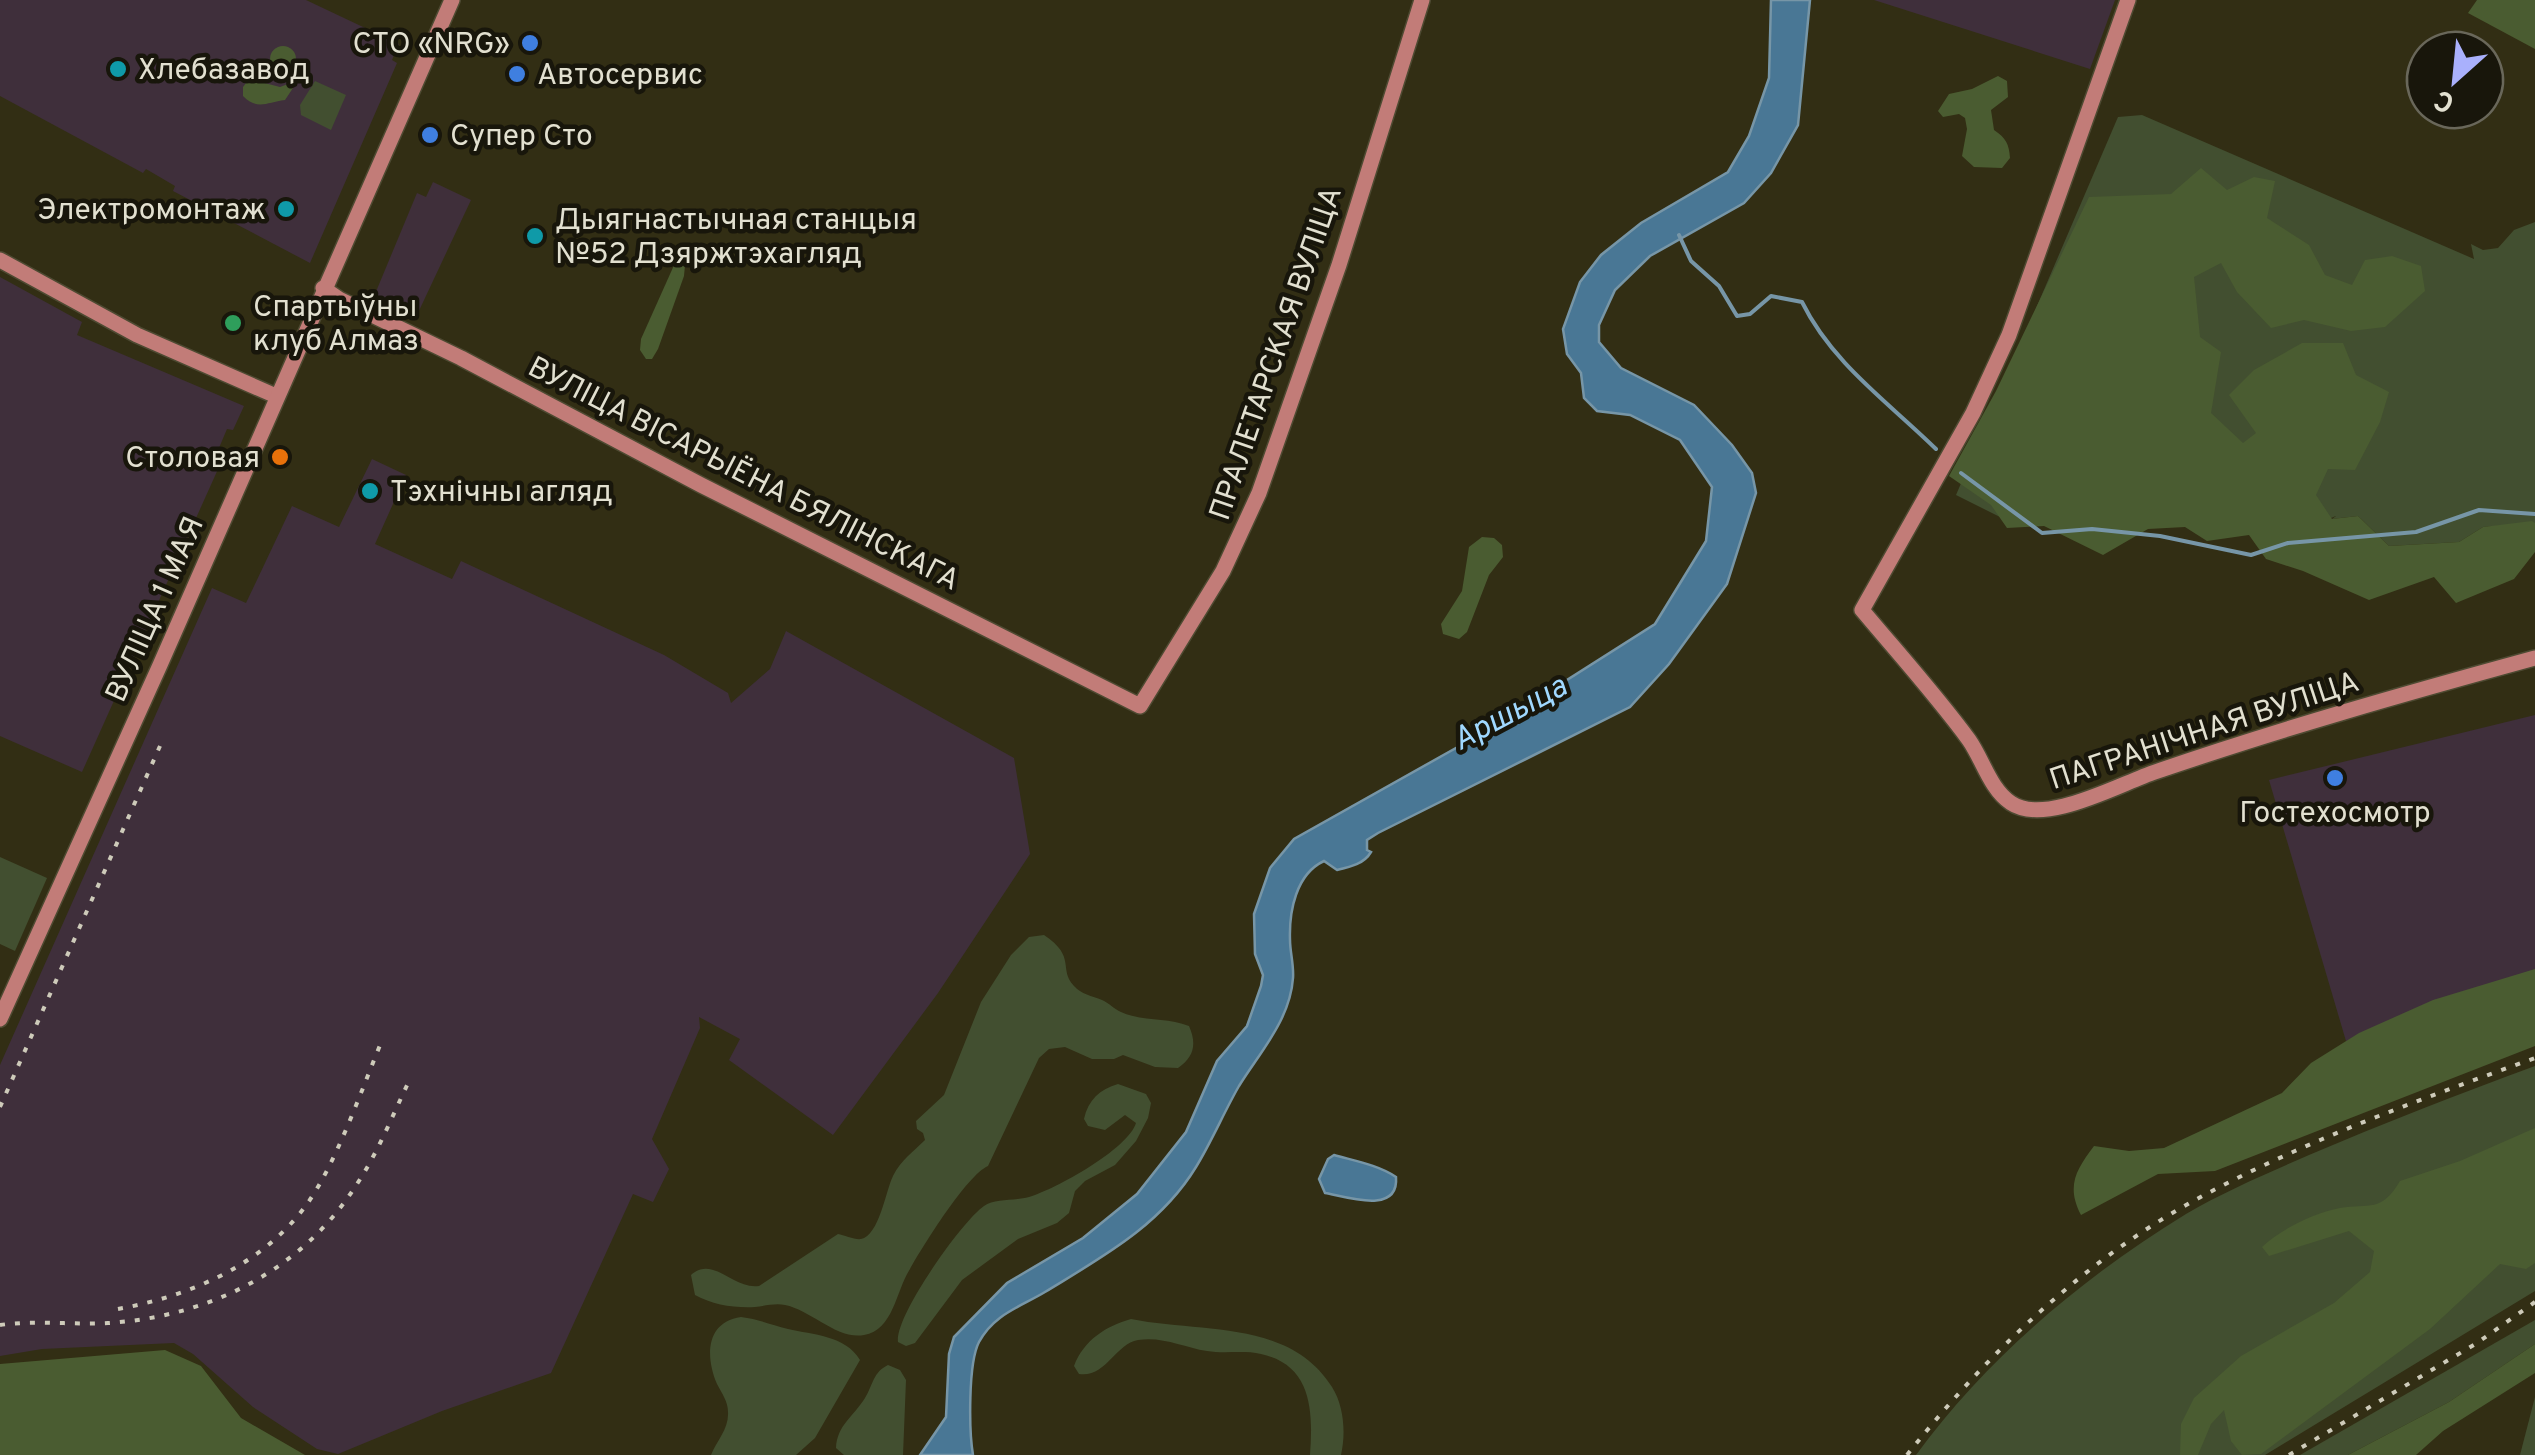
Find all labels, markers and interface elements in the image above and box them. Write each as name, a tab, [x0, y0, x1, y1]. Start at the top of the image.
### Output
place label: СТО «NRG»	[353, 27, 510, 64]
north arrow	[2405, 30, 2505, 130]
marker: СТО «NRG»	[519, 32, 541, 54]
place label: Хлебазавод	[138, 53, 310, 90]
marker: Хлебазавод	[107, 58, 129, 80]
place label: Автосервис	[537, 58, 703, 95]
marker: Автосервис	[506, 63, 528, 85]
text: С	[2429, 80, 2461, 120]
place label: Супер Сто	[450, 119, 593, 156]
marker: Супер Сто	[419, 124, 441, 146]
street label: ПРАЛЕТАРСКАЯ ВУЛІЦА	[1203, 182, 1352, 526]
place label: Электромонтаж	[38, 193, 266, 230]
marker: Электромонтаж	[275, 198, 297, 220]
place label: Дыягнастычная станцыя №52 Дзяржтэхагляд	[555, 203, 917, 274]
marker: Дыягнастычная станцыя №52 Дзяржтэхагляд	[524, 225, 546, 247]
place label: Спартыўны клуб Алмаз	[253, 290, 419, 361]
marker: Спартыўны клуб Алмаз	[222, 312, 244, 334]
street label: ВУЛІЦА ВІСАРЫЁНА БЯЛІНСКАГА	[521, 348, 966, 601]
place label: Столовая	[125, 441, 260, 478]
marker: Столовая	[269, 446, 291, 468]
place label: Тэхнічны агляд	[390, 475, 613, 512]
marker: Тэхнічны агляд	[359, 480, 381, 502]
street label: ВУЛІЦА 1 МАЯ	[99, 512, 214, 708]
street label: ПАГРАНІЧНАЯ ВУЛІЦА	[2045, 665, 2364, 800]
water label: Аршыца	[1446, 668, 1575, 762]
marker: Гостехосмотр	[2324, 767, 2346, 789]
place label: Гостехосмотр	[2239, 796, 2431, 833]

